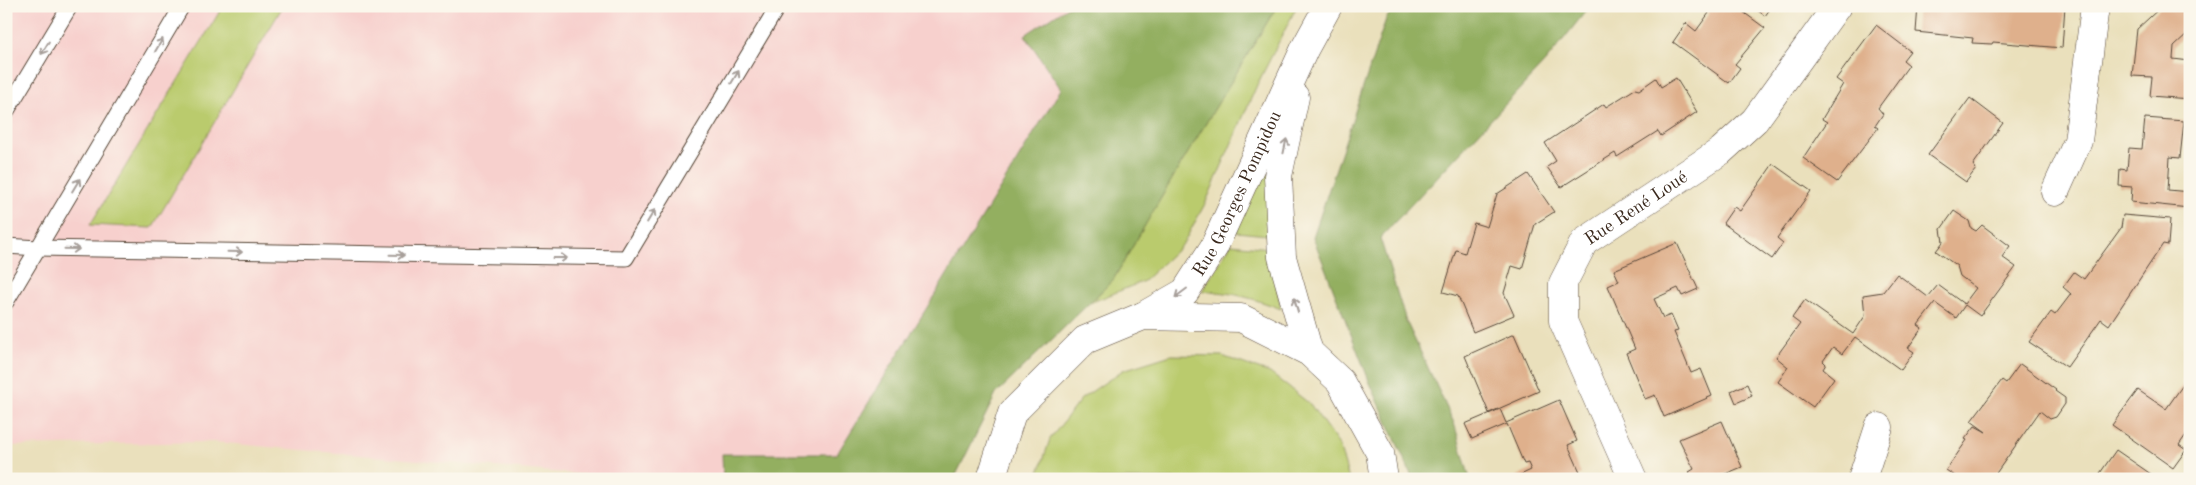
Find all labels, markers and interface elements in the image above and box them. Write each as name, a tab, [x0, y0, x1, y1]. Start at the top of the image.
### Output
one-way arrow	[154, 39, 164, 53]
one-way arrow	[39, 41, 49, 55]
one-way arrow	[731, 71, 741, 85]
street label: Rue Georges Pompidou	[1190, 108, 1285, 280]
one-way arrow	[1280, 138, 1290, 154]
street label: Rue René Loué	[1582, 168, 1691, 249]
one-way arrow	[71, 179, 81, 193]
one-way arrow	[646, 210, 656, 224]
one-way arrow	[64, 244, 80, 254]
one-way arrow	[226, 247, 243, 257]
one-way arrow	[389, 250, 405, 260]
one-way arrow	[552, 253, 568, 263]
one-way arrow	[1175, 288, 1188, 299]
one-way arrow	[1290, 298, 1300, 314]

